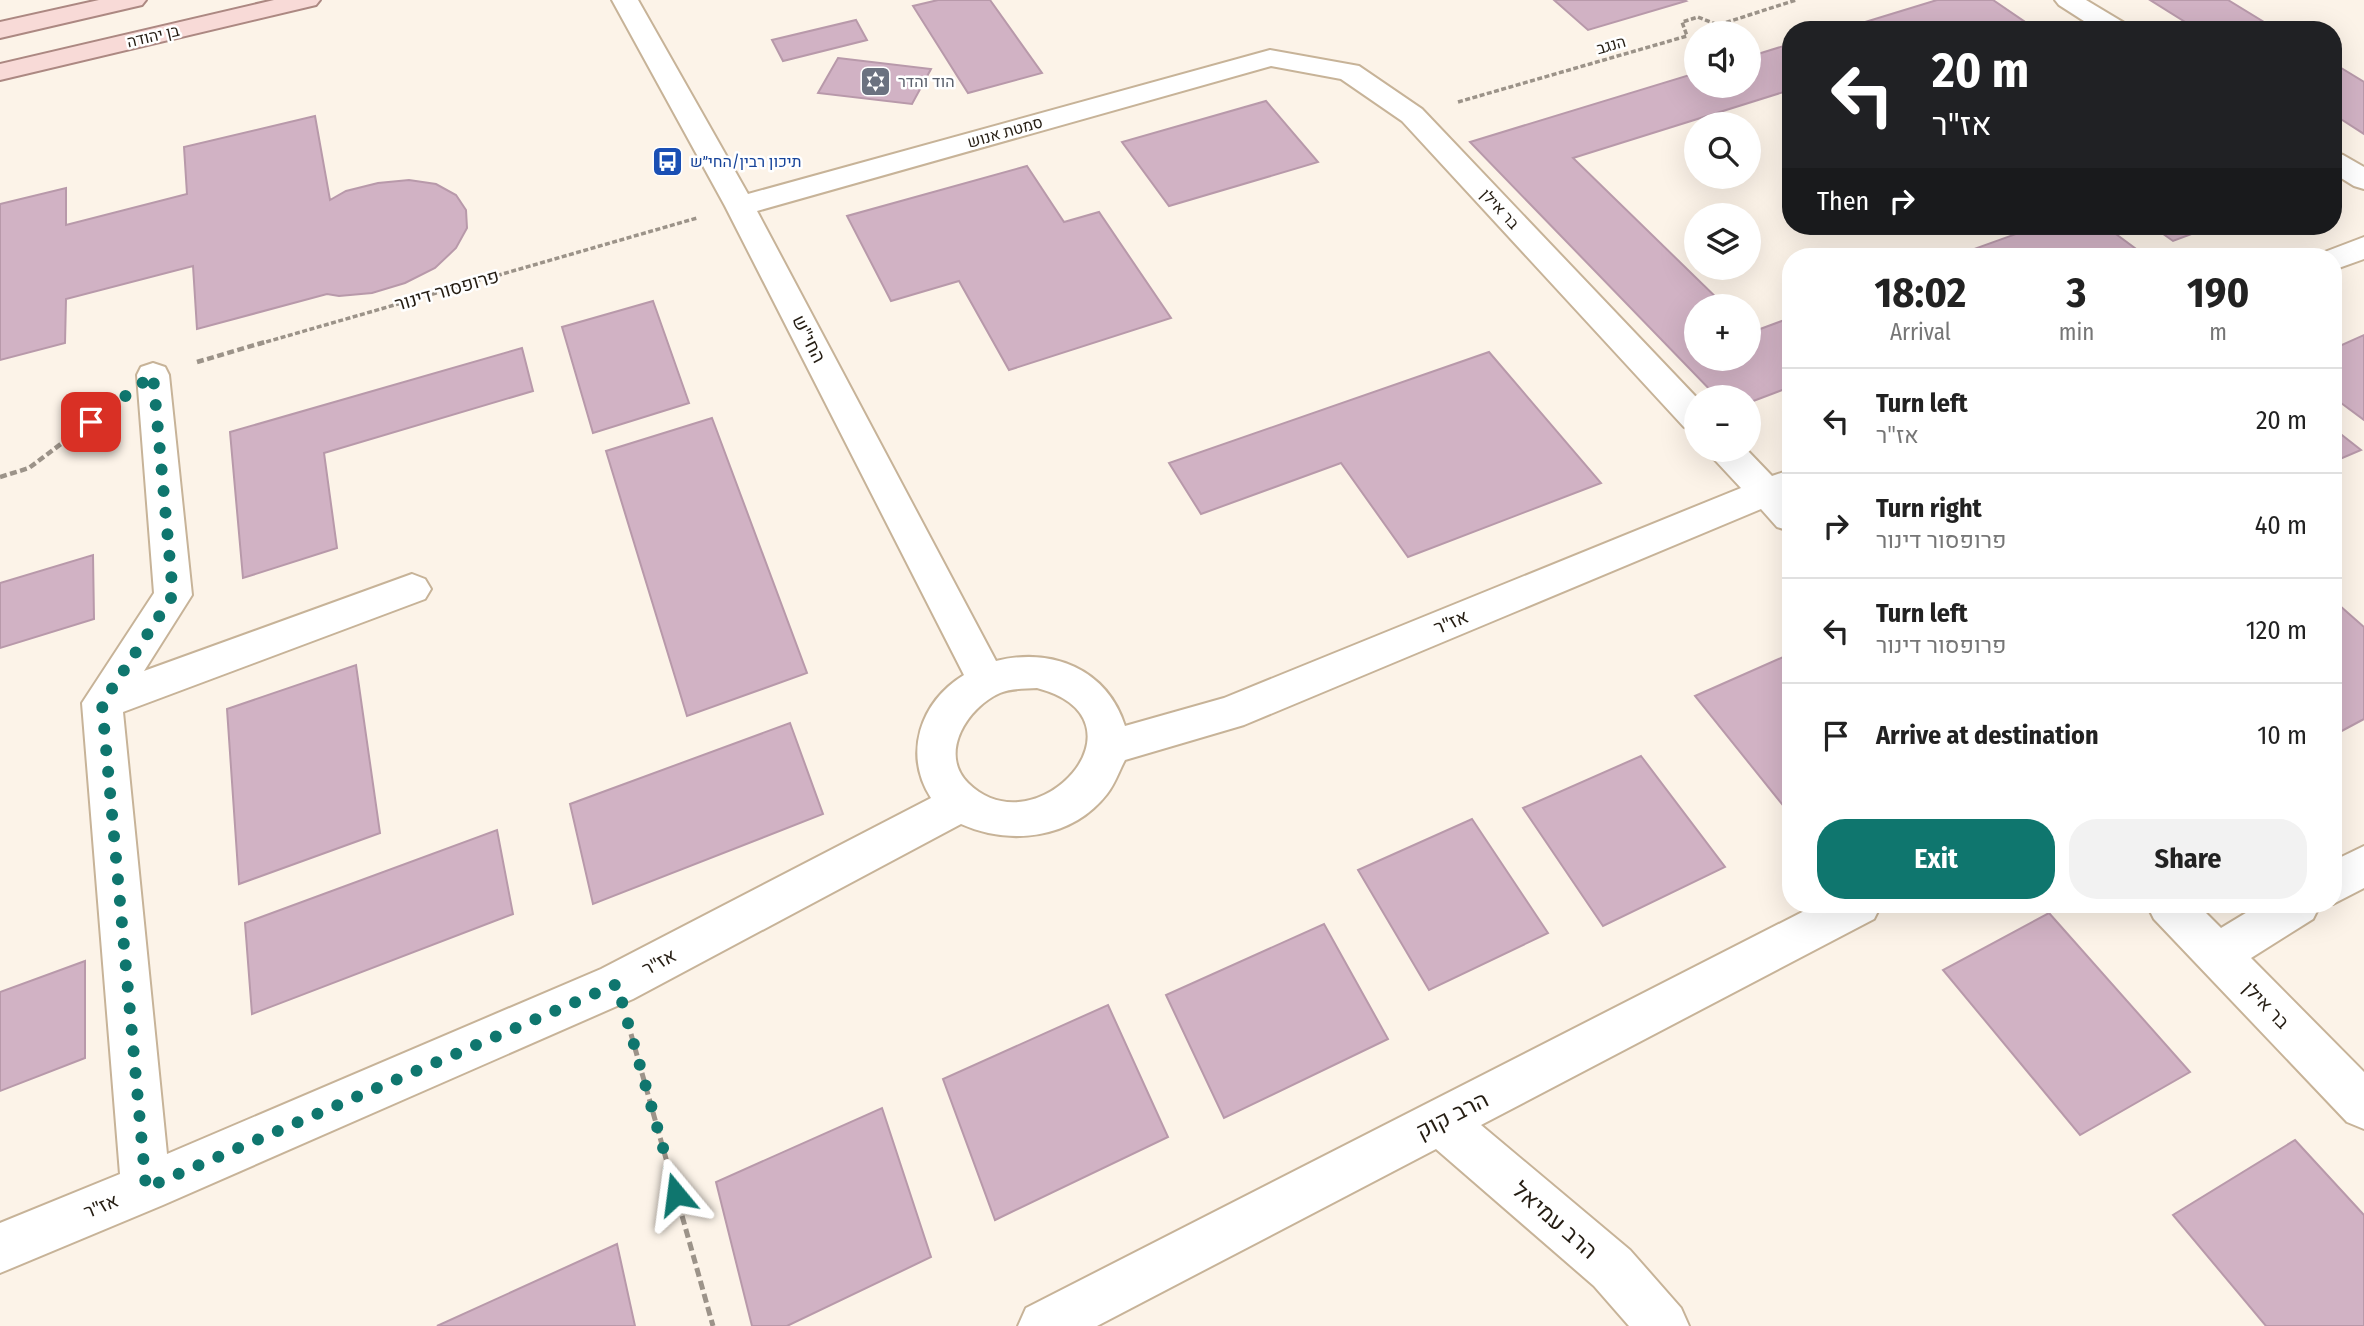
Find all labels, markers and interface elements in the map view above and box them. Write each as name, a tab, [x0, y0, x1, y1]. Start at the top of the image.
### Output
street label: בן יהודה	[125, 21, 182, 51]
map controls	[1684, 21, 1761, 462]
button: sound	[1684, 21, 1761, 98]
street label: הנגב	[1594, 32, 1628, 58]
text: 20 m	[1932, 41, 2029, 100]
icon: left	[1817, 49, 1908, 140]
synagogue icon: הוד והדר	[858, 64, 892, 98]
place label: הוד והדר	[898, 72, 955, 91]
text: אז"ר	[1932, 105, 1992, 143]
street label: סמטת אנוש	[965, 112, 1045, 152]
button: search	[1684, 112, 1761, 189]
bus stop icon: תיכון רבין/החי״ש	[650, 144, 684, 178]
place label: תיכון רבין/החי״ש	[690, 152, 802, 171]
icon: right	[1883, 182, 1921, 220]
street label: בר אילן	[1477, 185, 1524, 233]
text: Then	[1817, 186, 1869, 217]
button: layers	[1684, 203, 1761, 280]
street label: פרופסור דינור	[392, 264, 502, 316]
text: 18:02	[1875, 268, 1966, 318]
text: 3	[2067, 268, 2086, 318]
text: 190	[2187, 268, 2249, 318]
button: +	[1684, 294, 1761, 371]
street label: החי"ש	[787, 311, 831, 367]
text: Arrival	[1890, 318, 1951, 346]
text: min	[2059, 318, 2094, 346]
text: m	[2209, 318, 2227, 346]
button: −	[1684, 385, 1761, 462]
text: Turn left	[1876, 388, 1968, 419]
pin	[61, 392, 121, 452]
icon: left	[1817, 402, 1855, 440]
icon: arrive	[72, 403, 110, 441]
text: 20 m	[2256, 405, 2307, 436]
text: אז"ר	[1876, 421, 1919, 449]
text: Turn right	[1876, 493, 1982, 524]
icon: right	[1817, 507, 1855, 545]
text: 40 m	[2255, 510, 2307, 541]
text: פרופסור דינור	[1876, 526, 2006, 554]
text: Turn left	[1876, 598, 1968, 629]
street label: אז"ר	[1430, 605, 1472, 639]
icon: left	[1817, 612, 1855, 650]
text: 120 m	[2246, 615, 2307, 646]
text: פרופסור דינור	[1876, 631, 2006, 659]
icon: arrive	[1817, 717, 1855, 755]
text: Arrive at destination	[1876, 720, 2099, 751]
text: 10 m	[2257, 720, 2307, 751]
button: Exit	[1817, 819, 2055, 899]
button: Share	[2069, 819, 2307, 899]
street label: אז"ר	[638, 944, 680, 980]
street label: בר אילן	[2238, 977, 2294, 1033]
street label: הרב קוק	[1411, 1085, 1493, 1145]
position arrow	[639, 1157, 713, 1231]
street label: הרב עמיאל	[1507, 1175, 1603, 1265]
street label: אז"ר	[80, 1189, 122, 1223]

